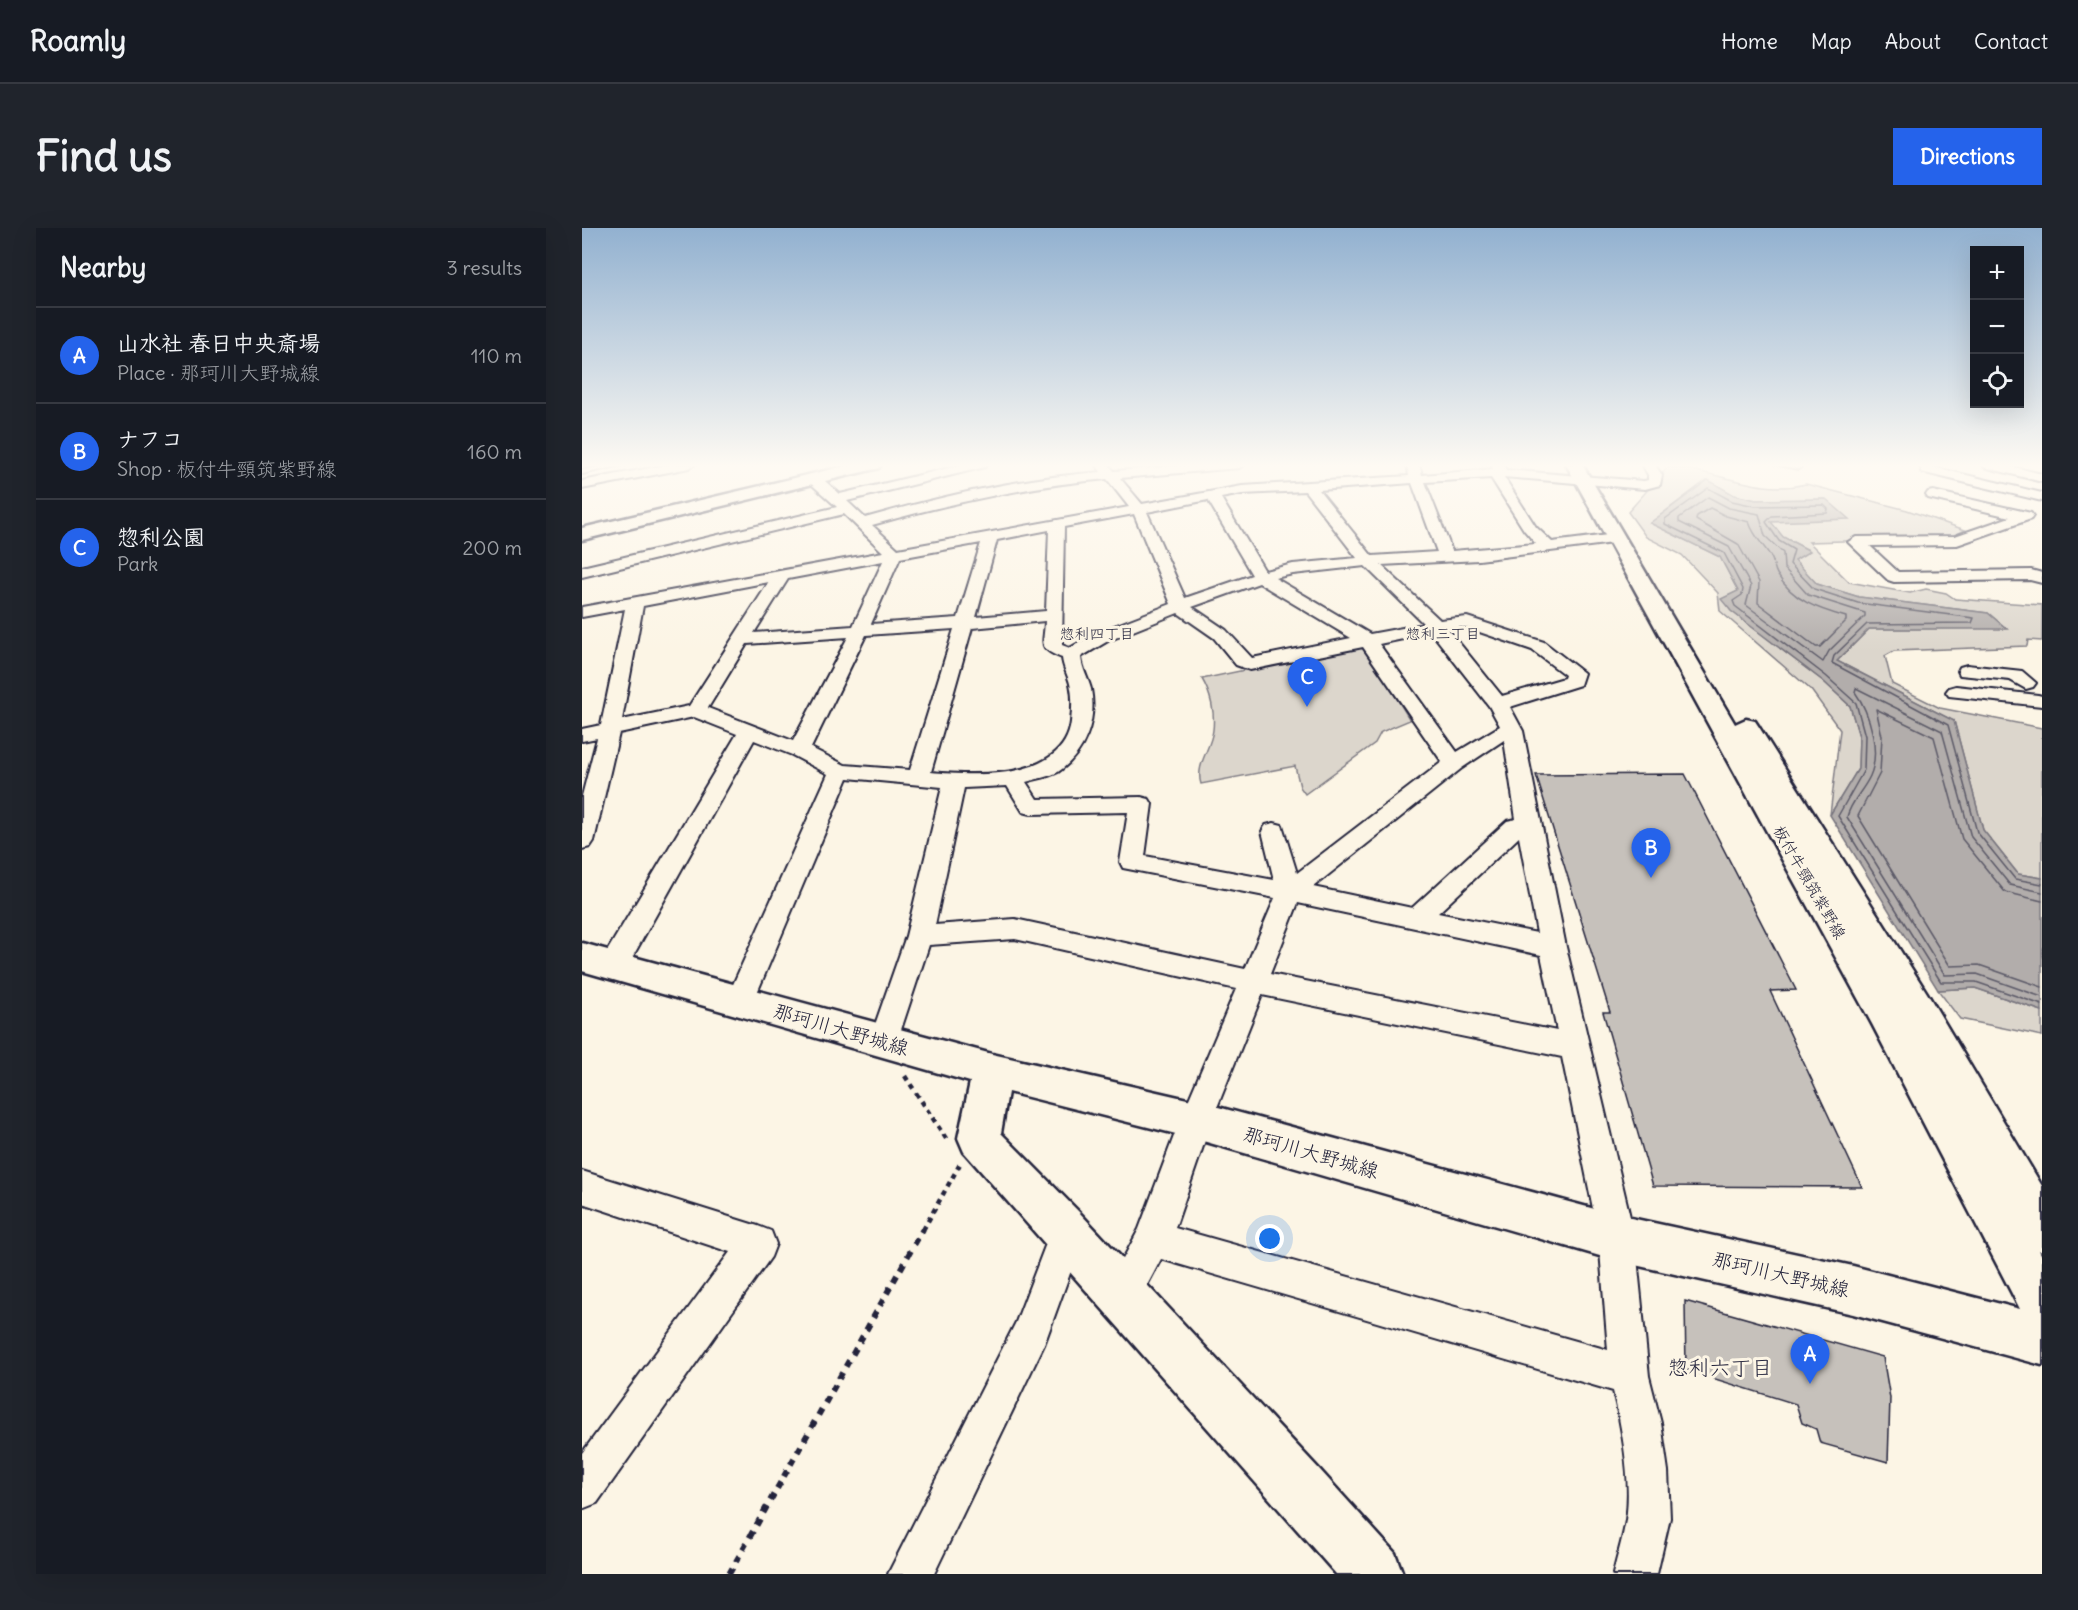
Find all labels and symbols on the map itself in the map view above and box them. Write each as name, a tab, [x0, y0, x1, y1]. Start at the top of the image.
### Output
district label: 惣利四丁目	[1059, 624, 1135, 643]
district label: 惣利三丁目	[1405, 624, 1481, 643]
pin: C	[1288, 658, 1326, 707]
street label: 板付牛頸筑紫野線	[1769, 822, 1851, 942]
pin: B	[1632, 828, 1670, 878]
street label: 那珂川大野城線	[770, 998, 912, 1060]
street label: 那珂川大野城線	[1240, 1121, 1382, 1183]
your location	[1255, 1224, 1284, 1253]
street label: 那珂川大野城線	[1710, 1246, 1852, 1302]
pin: A	[1790, 1334, 1830, 1384]
district label: 惣利六丁目	[1668, 1354, 1773, 1381]

